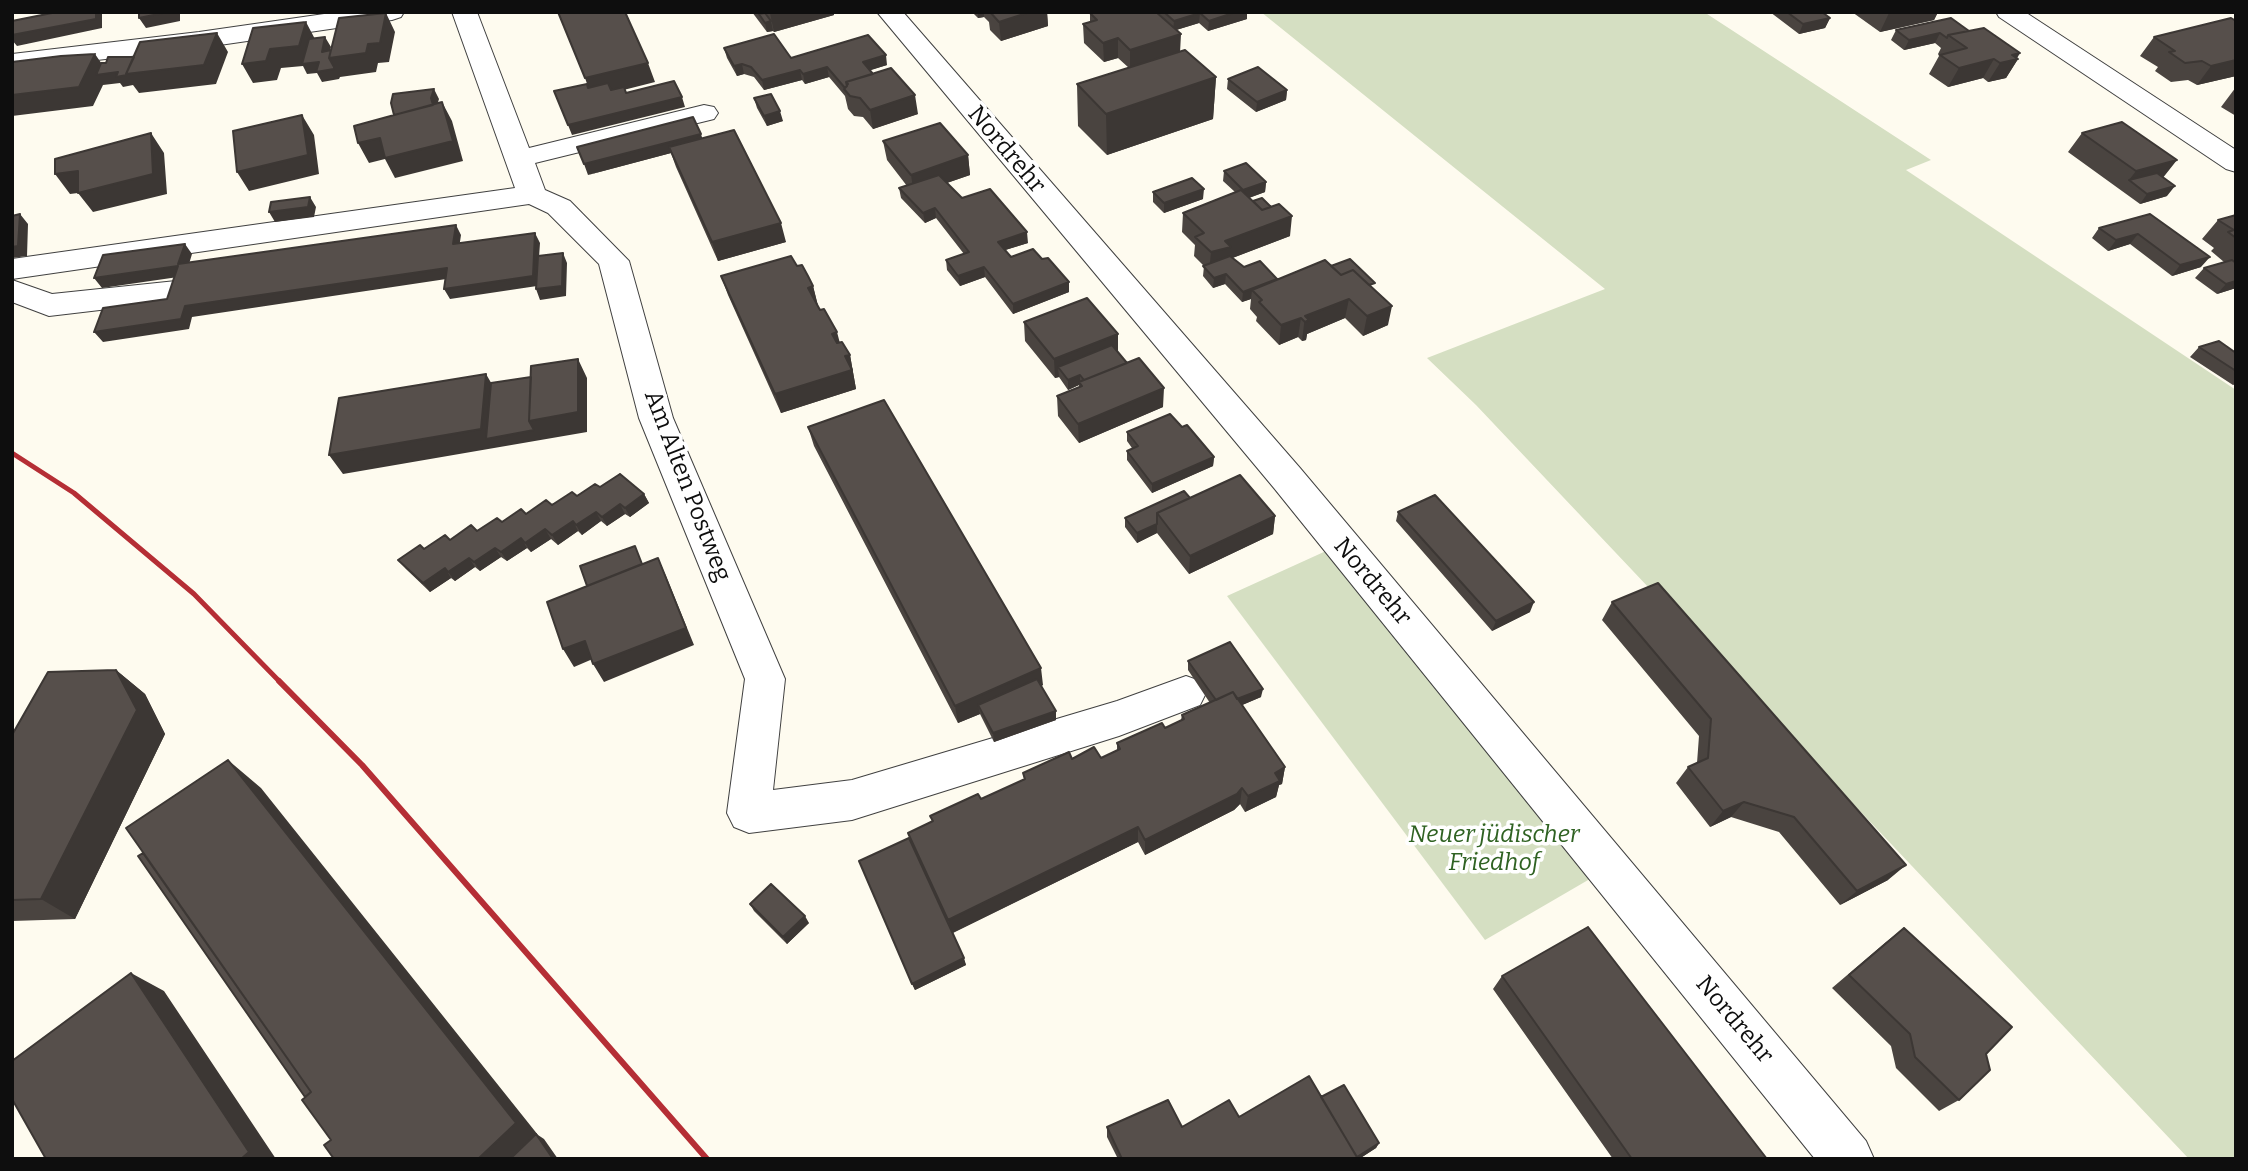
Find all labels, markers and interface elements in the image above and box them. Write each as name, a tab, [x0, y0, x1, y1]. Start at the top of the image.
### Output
street label: Nordrehr	[961, 100, 1051, 200]
street label: Am Alten Postweg	[637, 386, 737, 586]
street label: Nordrehr	[1327, 532, 1417, 632]
park label: Neuer jüdischer Friedhof	[1408, 821, 1580, 877]
street label: Nordrehr	[1689, 970, 1779, 1070]

